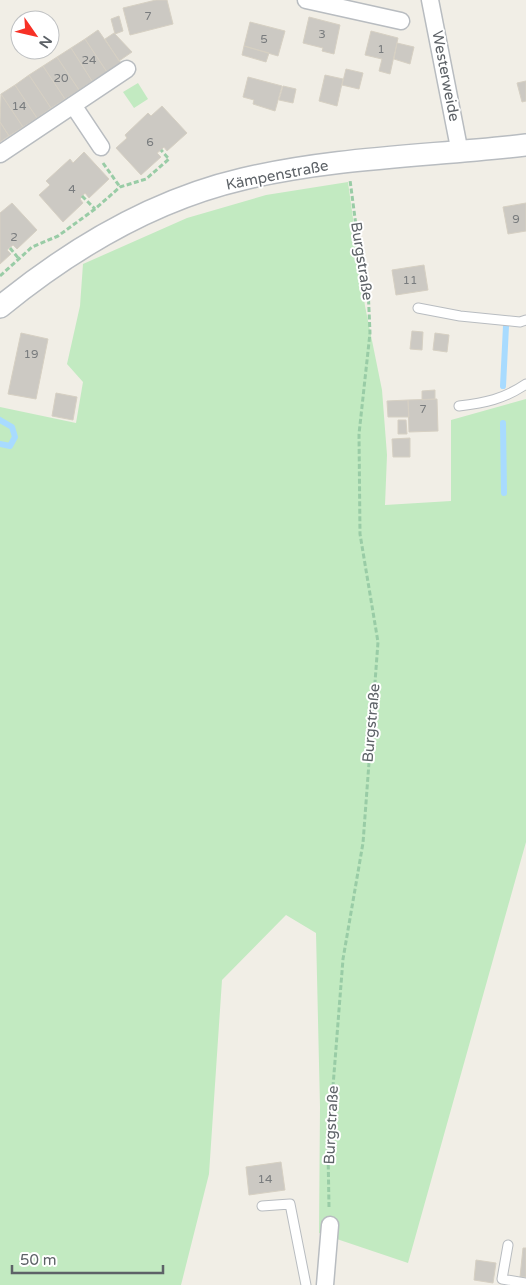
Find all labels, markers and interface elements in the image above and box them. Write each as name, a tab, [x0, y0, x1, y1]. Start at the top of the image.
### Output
house number: 7	[144, 9, 152, 23]
north arrow	[10, 10, 60, 60]
house number: 3	[318, 27, 326, 41]
street label: Westerweide	[428, 29, 464, 123]
house number: 5	[260, 32, 268, 46]
text: N	[35, 33, 56, 51]
house number: 1	[377, 42, 385, 56]
house number: 24	[81, 53, 97, 67]
house number: 20	[53, 71, 69, 85]
house number: 14	[11, 99, 27, 113]
house number: 6	[146, 135, 154, 149]
street label: Kämpenstraße	[224, 156, 330, 194]
house number: 4	[68, 182, 76, 196]
house number: 9	[512, 212, 520, 226]
street label: Burgstraße	[347, 221, 377, 301]
house number: 2	[10, 230, 18, 244]
house number: 11	[402, 273, 418, 287]
house number: 19	[23, 347, 39, 361]
house number: 7	[419, 402, 427, 416]
street label: Burgstraße	[359, 683, 383, 763]
street label: Burgstraße	[320, 1085, 342, 1165]
house number: 14	[257, 1172, 273, 1186]
scale bar	[12, 1242, 164, 1274]
text: 50 m	[20, 1251, 57, 1269]

